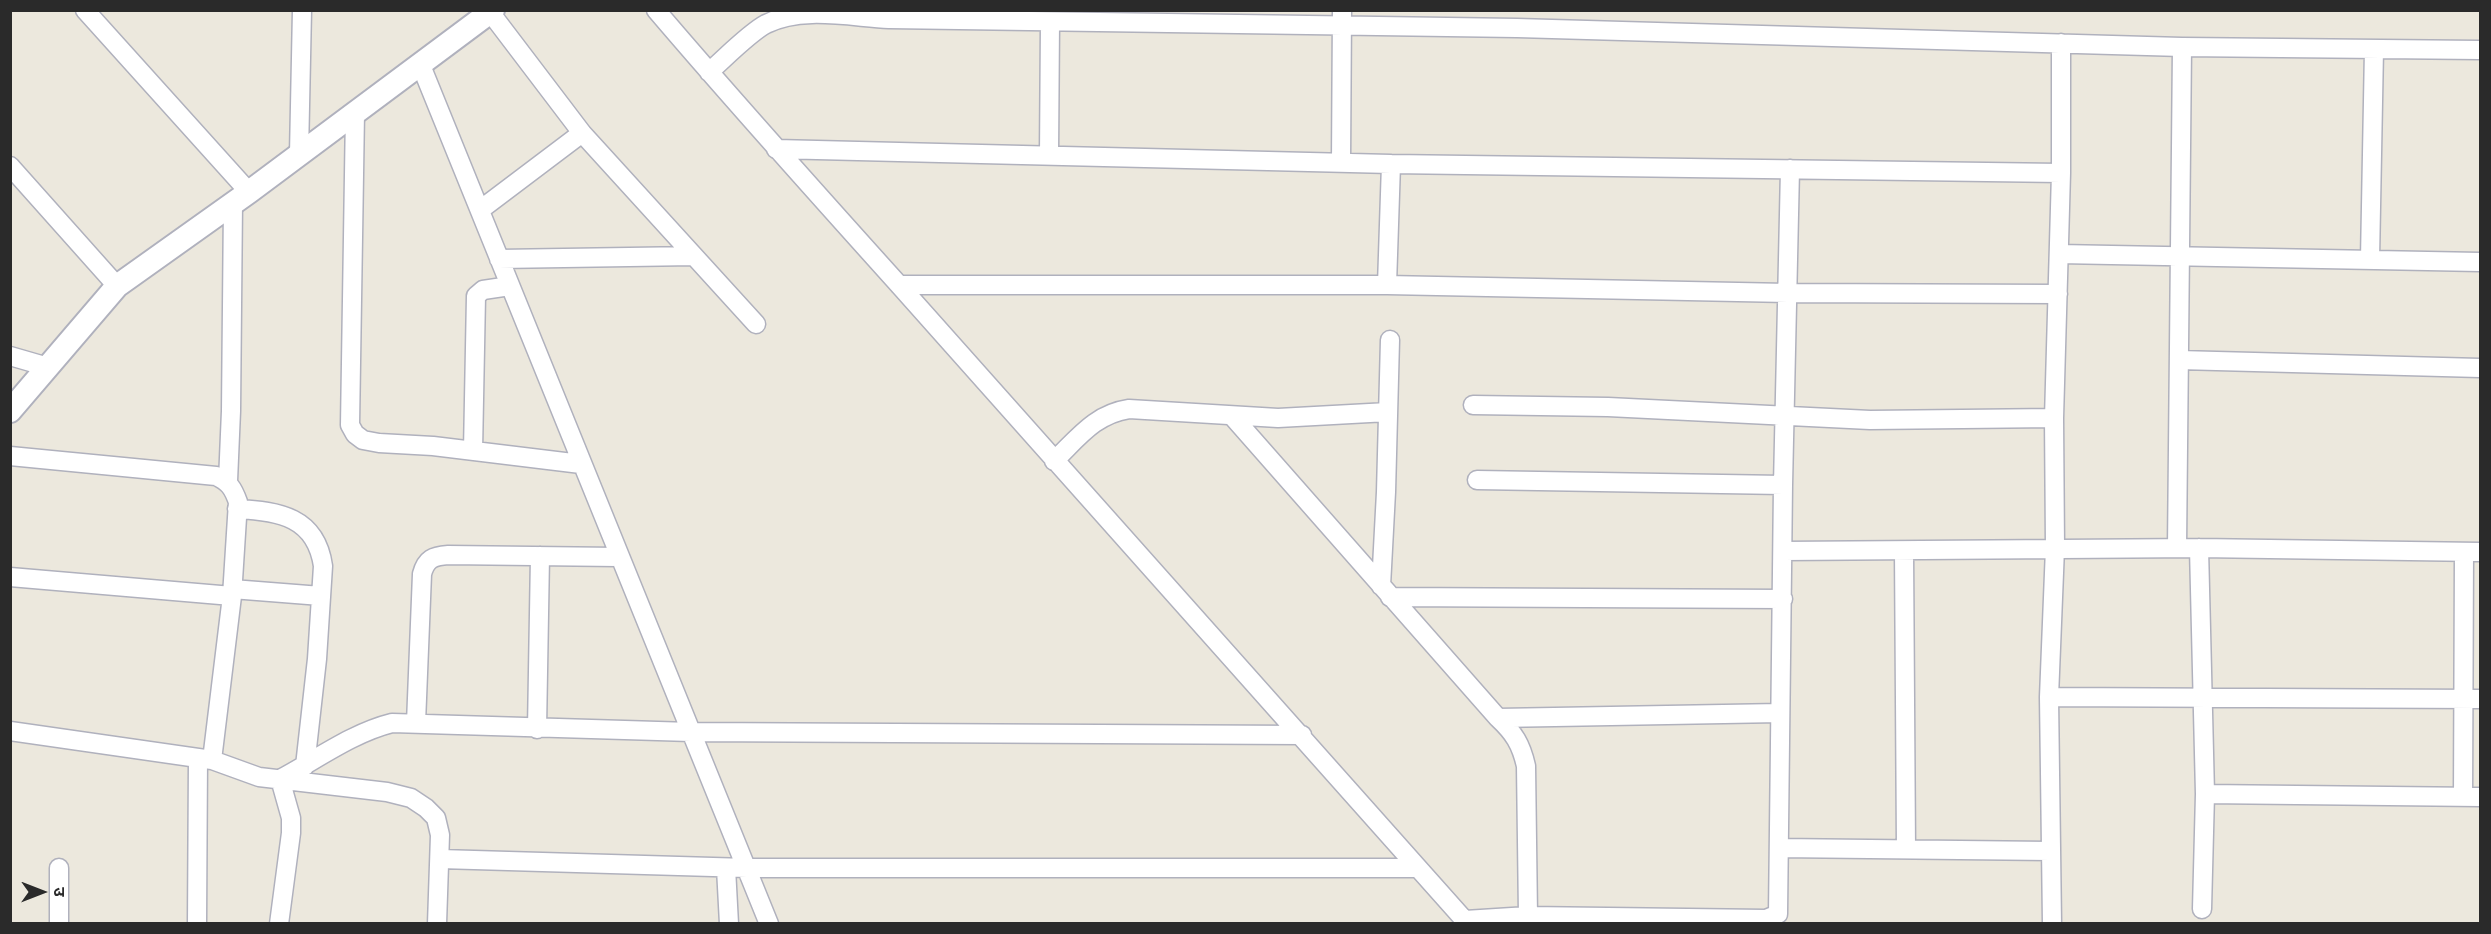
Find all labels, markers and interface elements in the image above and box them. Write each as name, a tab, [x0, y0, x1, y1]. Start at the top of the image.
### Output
north arrow	[12, 862, 72, 922]
text: उ	[49, 887, 71, 897]

